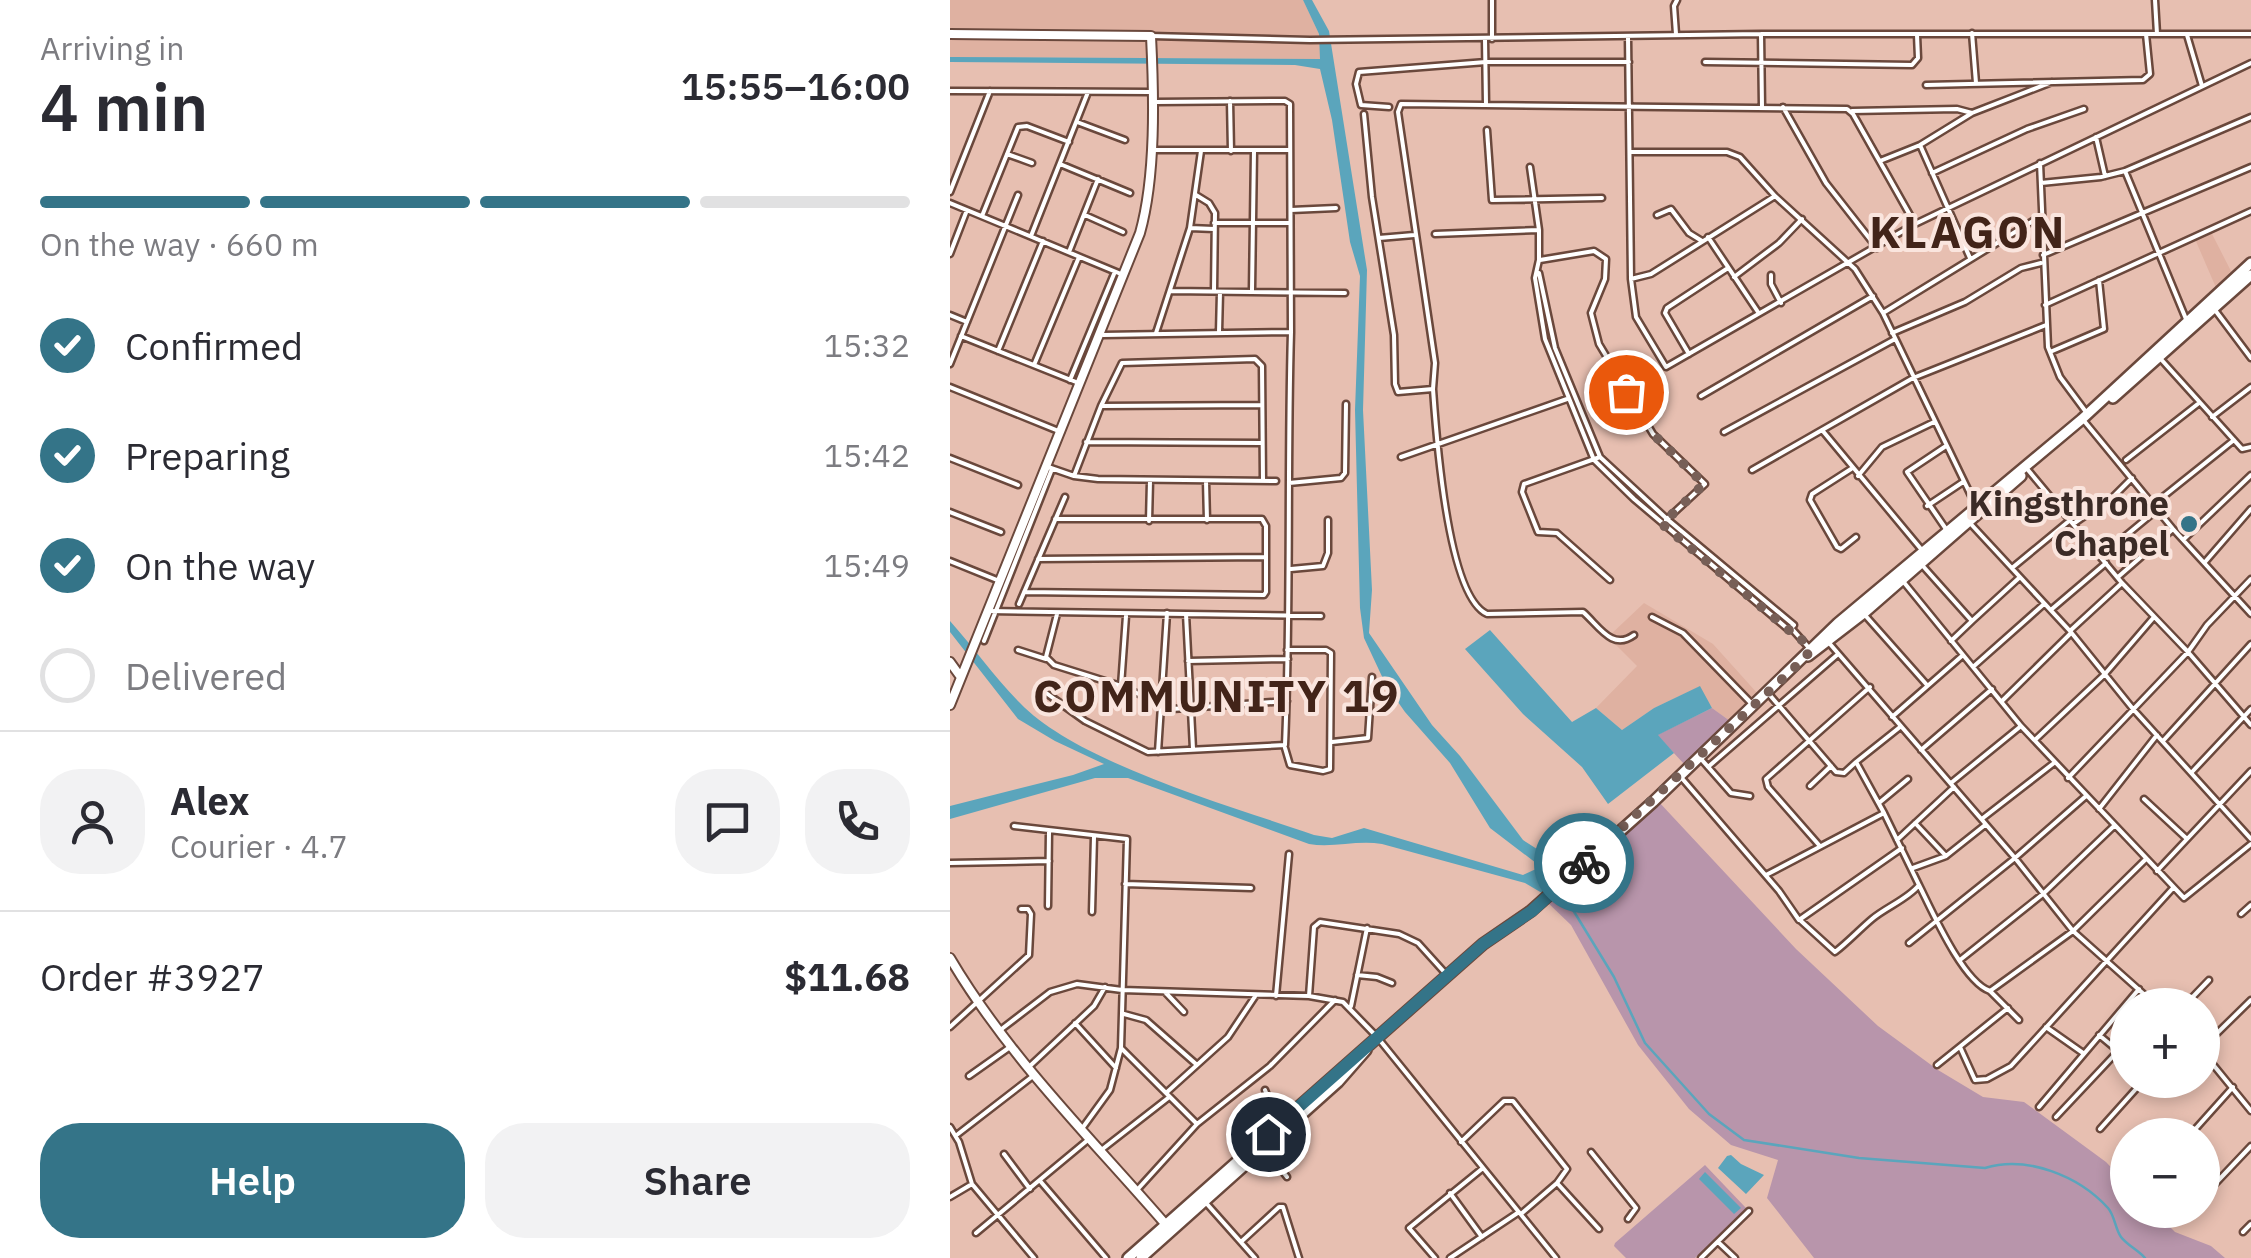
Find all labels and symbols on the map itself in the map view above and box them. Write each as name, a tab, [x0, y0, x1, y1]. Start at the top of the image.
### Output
district label: KLAGON	[1869, 202, 2067, 260]
pin	[1584, 350, 1669, 435]
place label: Kingsthrone Chapel	[1969, 480, 2169, 566]
marker: Kingsthrone Chapel	[2178, 513, 2200, 535]
district label: COMMUNITY 19	[1033, 666, 1401, 724]
courier	[1534, 813, 1634, 913]
pin	[1226, 1092, 1311, 1177]

